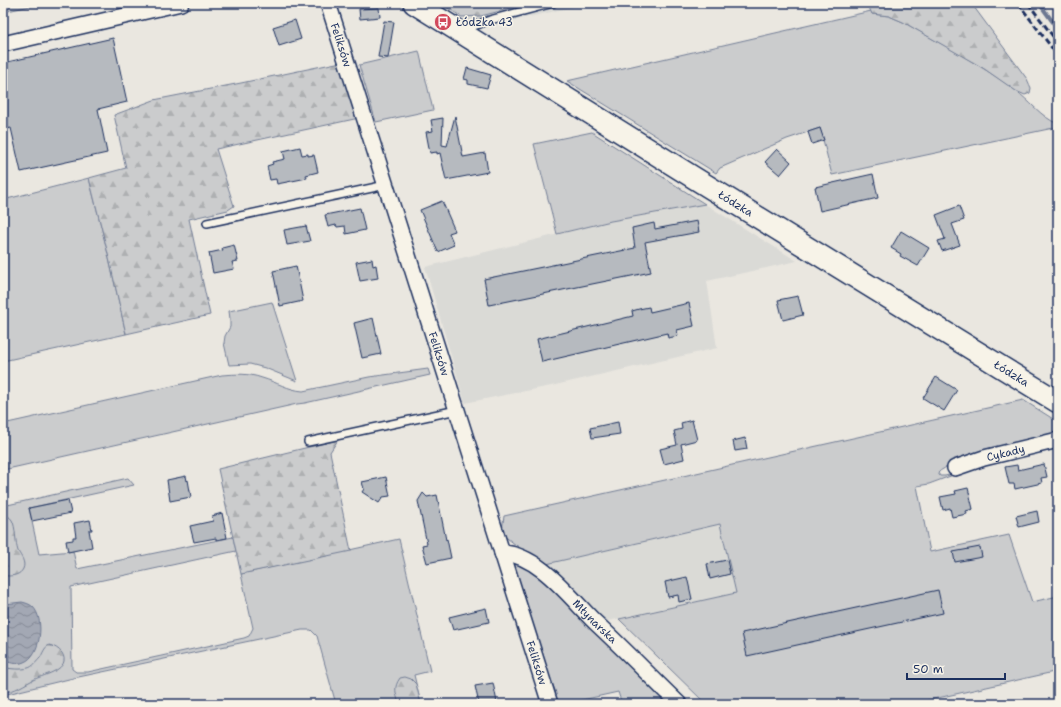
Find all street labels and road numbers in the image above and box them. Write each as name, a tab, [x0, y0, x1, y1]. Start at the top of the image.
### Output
street label: Feliksów	[327, 21, 355, 69]
street label: Łódzka	[714, 186, 756, 220]
street label: Feliksów	[425, 330, 453, 378]
street label: Łódzka	[990, 356, 1032, 390]
street label: Cykady	[985, 441, 1026, 465]
street label: Młynarska	[570, 596, 621, 647]
street label: Feliksów	[523, 639, 551, 687]

